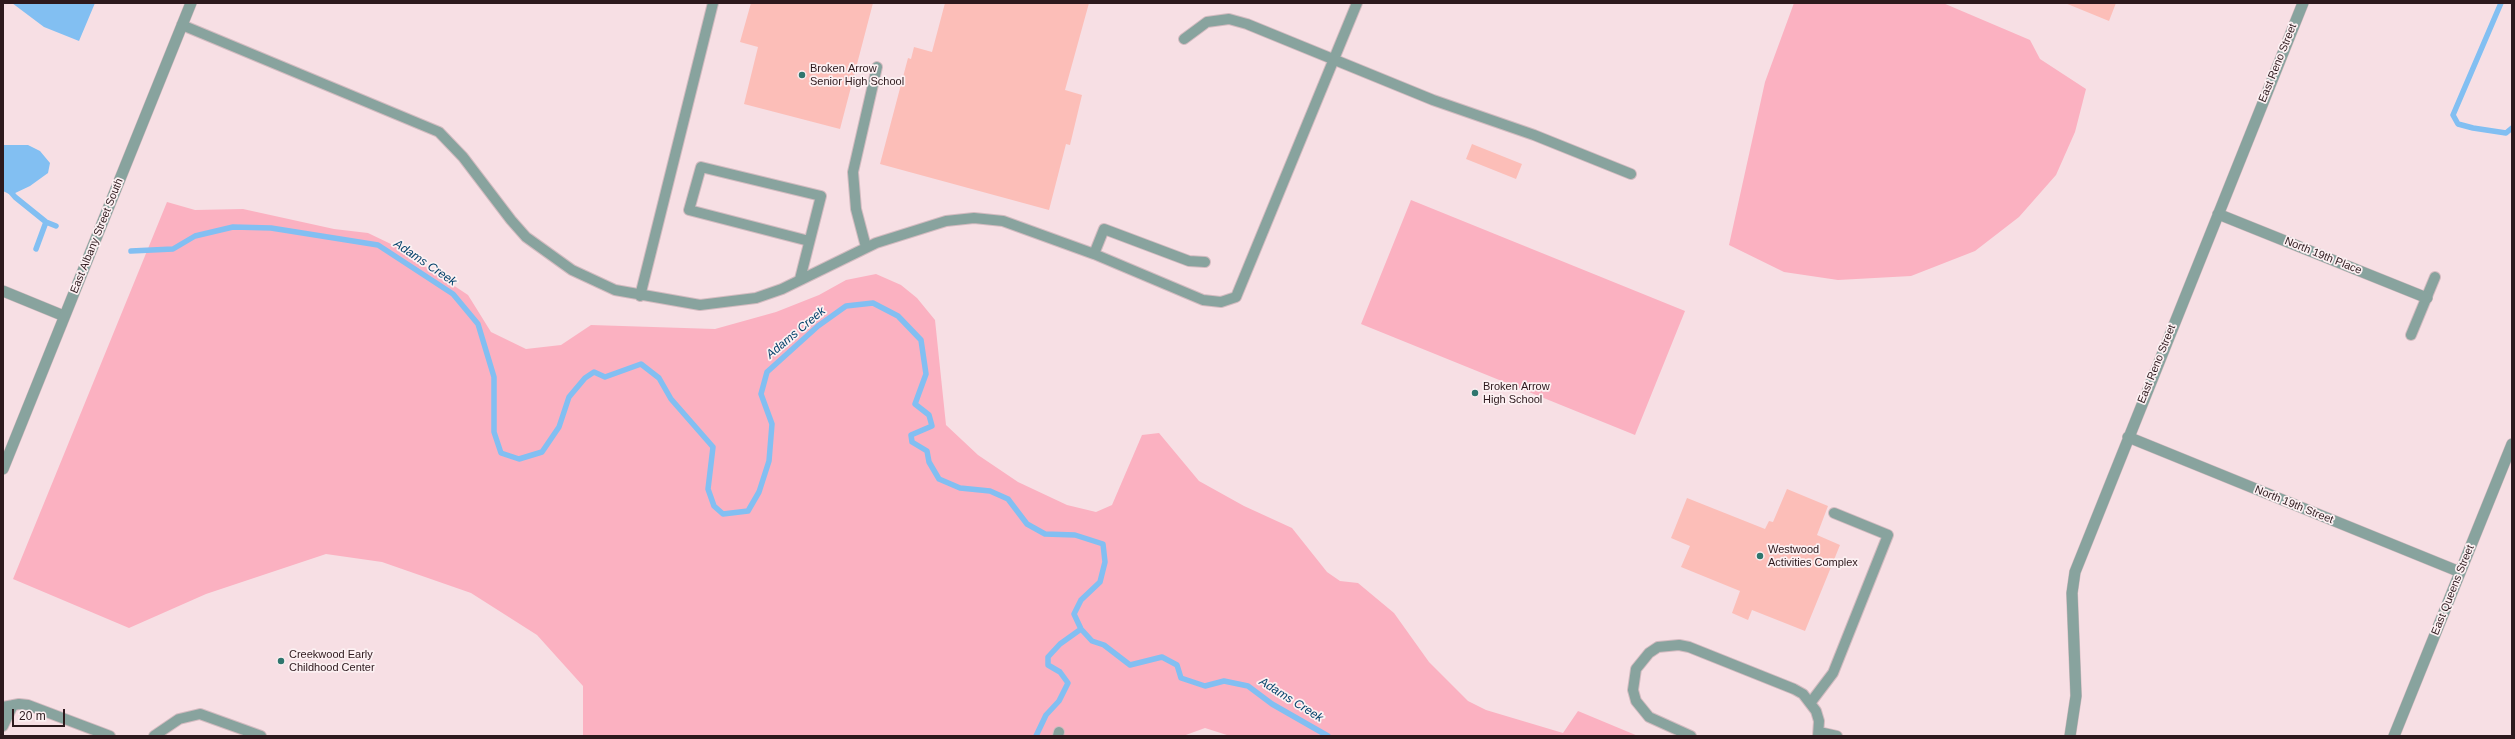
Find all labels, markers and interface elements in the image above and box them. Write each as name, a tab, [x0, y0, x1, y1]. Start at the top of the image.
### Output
street label: East Reno Street	[2256, 22, 2300, 104]
place label: Broken Arrow Senior High School	[810, 62, 904, 88]
marker: Broken Arrow Senior High School	[797, 70, 807, 80]
street label: East Albany Street South	[68, 177, 126, 295]
street label: North 19th Place	[2283, 235, 2363, 277]
water label: Adams Creek	[391, 237, 459, 289]
water label: Adams Creek	[764, 304, 828, 362]
street label: East Reno Street	[2135, 323, 2179, 405]
place label: Broken Arrow High School	[1483, 380, 1550, 406]
marker: Broken Arrow High School	[1470, 388, 1480, 398]
street label: North 19th Street	[2253, 483, 2335, 527]
place label: Westwood Activities Complex	[1768, 543, 1858, 569]
street label: East Queens Street	[2429, 543, 2477, 637]
marker: Westwood Activities Complex	[1755, 551, 1765, 561]
place label: Creekwood Early Childhood Center	[289, 648, 375, 674]
marker: Creekwood Early Childhood Center	[276, 656, 286, 666]
water label: Adams Creek	[1256, 675, 1326, 725]
scale bar	[14, 701, 67, 727]
text: 20 m	[19, 709, 46, 723]

